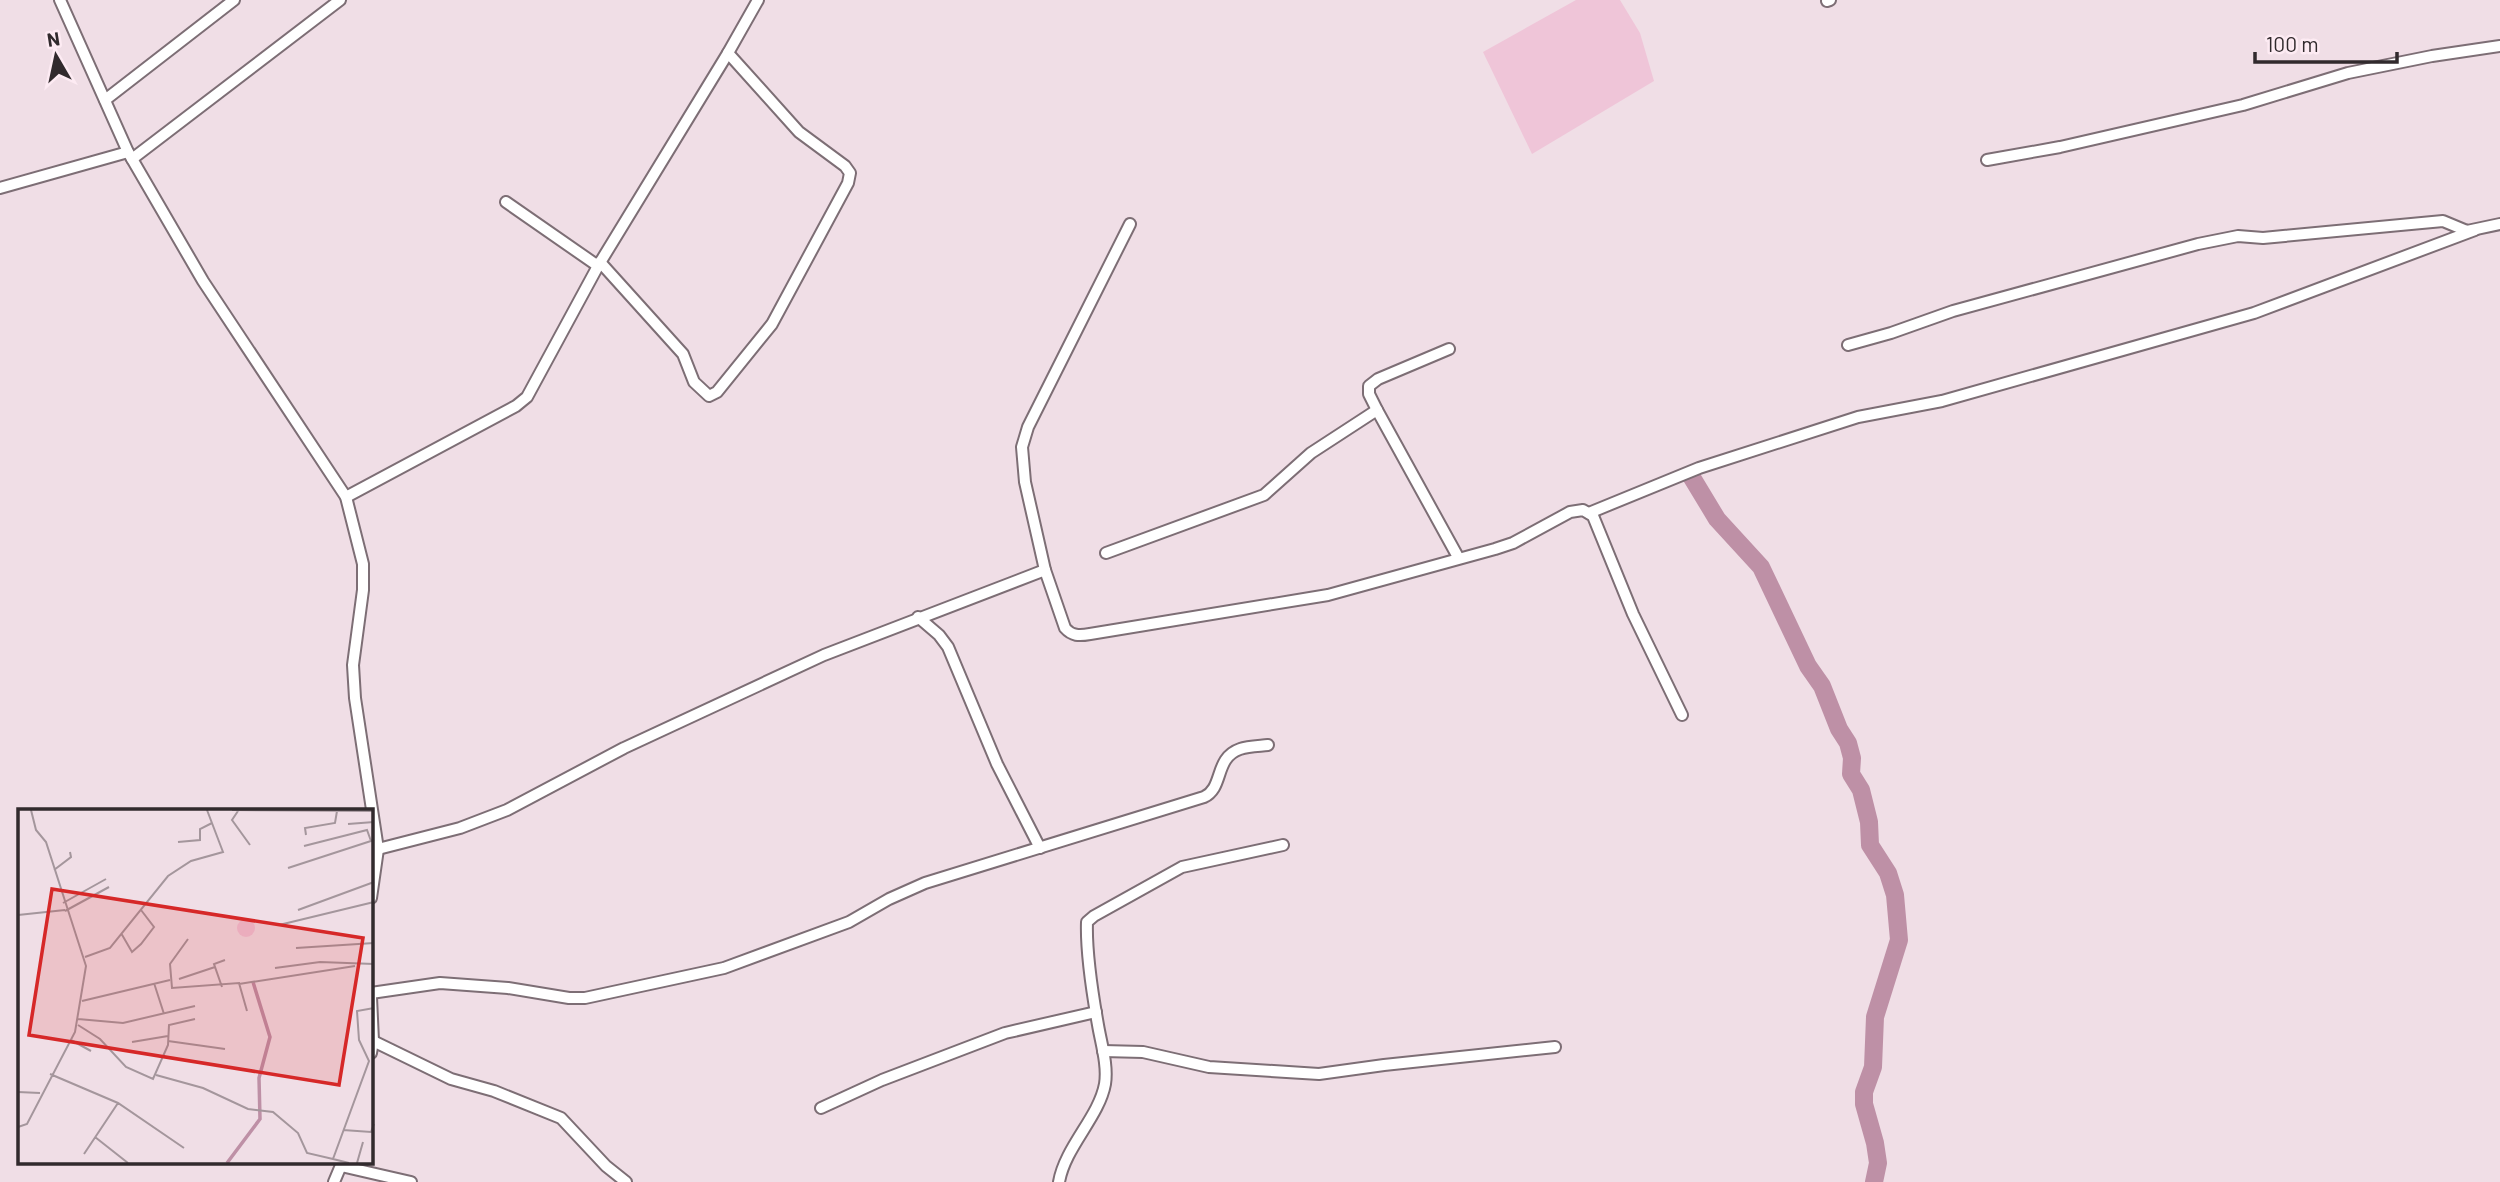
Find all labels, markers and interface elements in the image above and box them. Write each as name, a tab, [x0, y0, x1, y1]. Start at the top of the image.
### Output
north arrow	[21, 21, 91, 91]
scale bar	[2255, 21, 2397, 65]
text: N	[45, 26, 61, 51]
text: 100 m	[2266, 31, 2319, 56]
inset map	[18, 809, 373, 1164]

